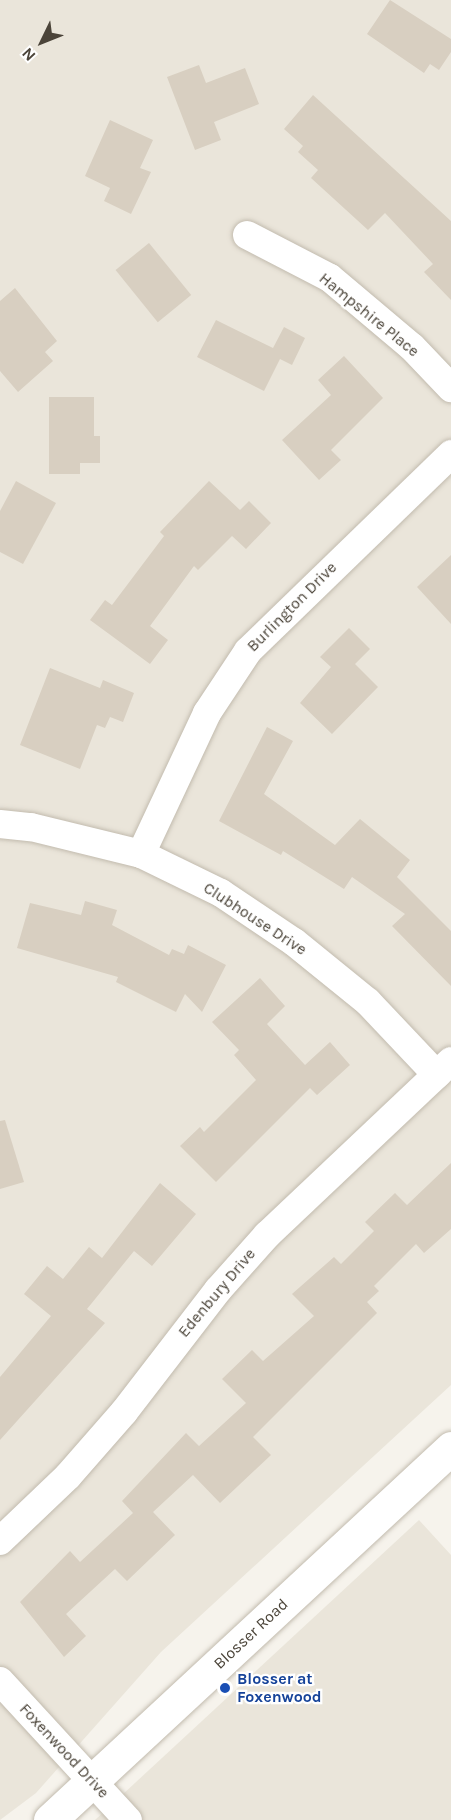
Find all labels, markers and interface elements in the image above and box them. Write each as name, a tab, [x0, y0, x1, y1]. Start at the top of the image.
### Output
north arrow	[12, 12, 72, 72]
text: N	[18, 44, 39, 65]
street label: Hampshire Place	[315, 269, 423, 361]
street label: Burlington Drive	[243, 558, 341, 656]
street label: Clubhouse Drive	[200, 878, 310, 960]
street label: Edenbury Drive	[174, 1245, 260, 1341]
street label: Blosser Road	[210, 1595, 292, 1673]
place label: Blosser at Foxenwood	[237, 1669, 322, 1707]
marker: Blosser at Foxenwood	[218, 1681, 232, 1695]
street label: Foxenwood Drive	[15, 1700, 113, 1802]

